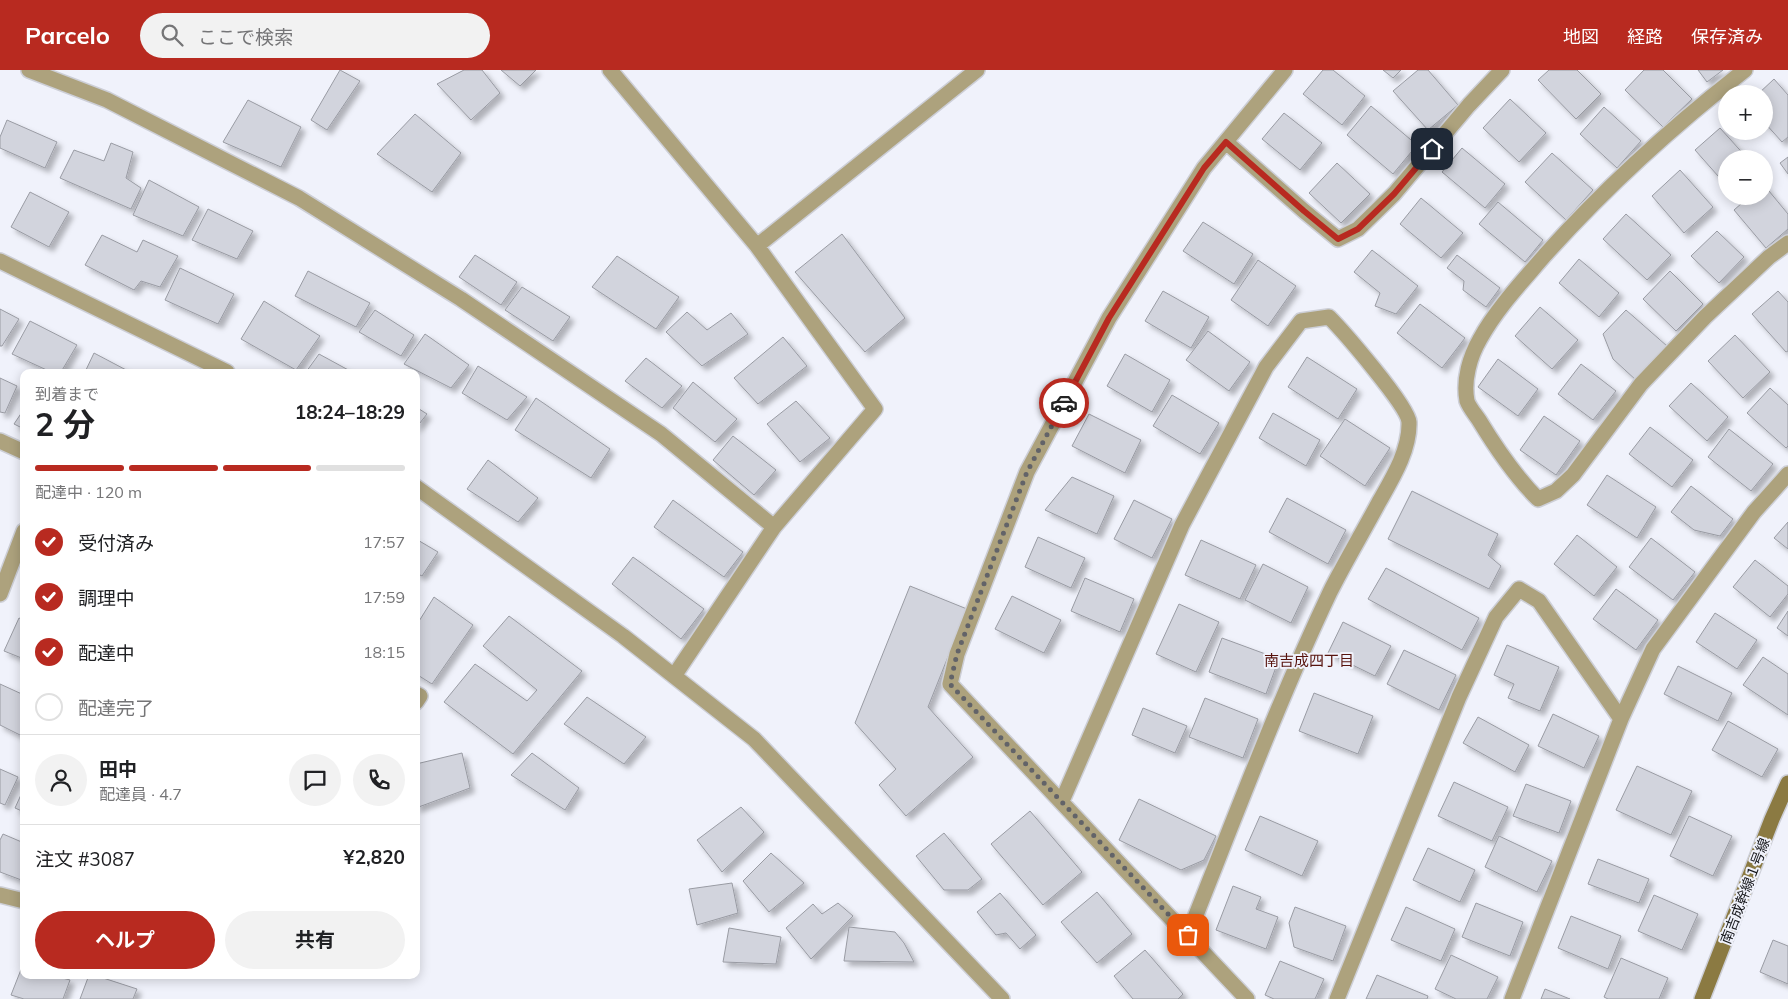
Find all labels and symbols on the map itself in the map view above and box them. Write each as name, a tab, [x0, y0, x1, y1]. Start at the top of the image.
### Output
pin	[1411, 128, 1453, 170]
courier	[1039, 378, 1089, 428]
district label: 南吉成四丁目	[1264, 651, 1354, 670]
street label: 南吉成幹線１号線	[1717, 835, 1773, 947]
pin	[1167, 914, 1209, 956]

